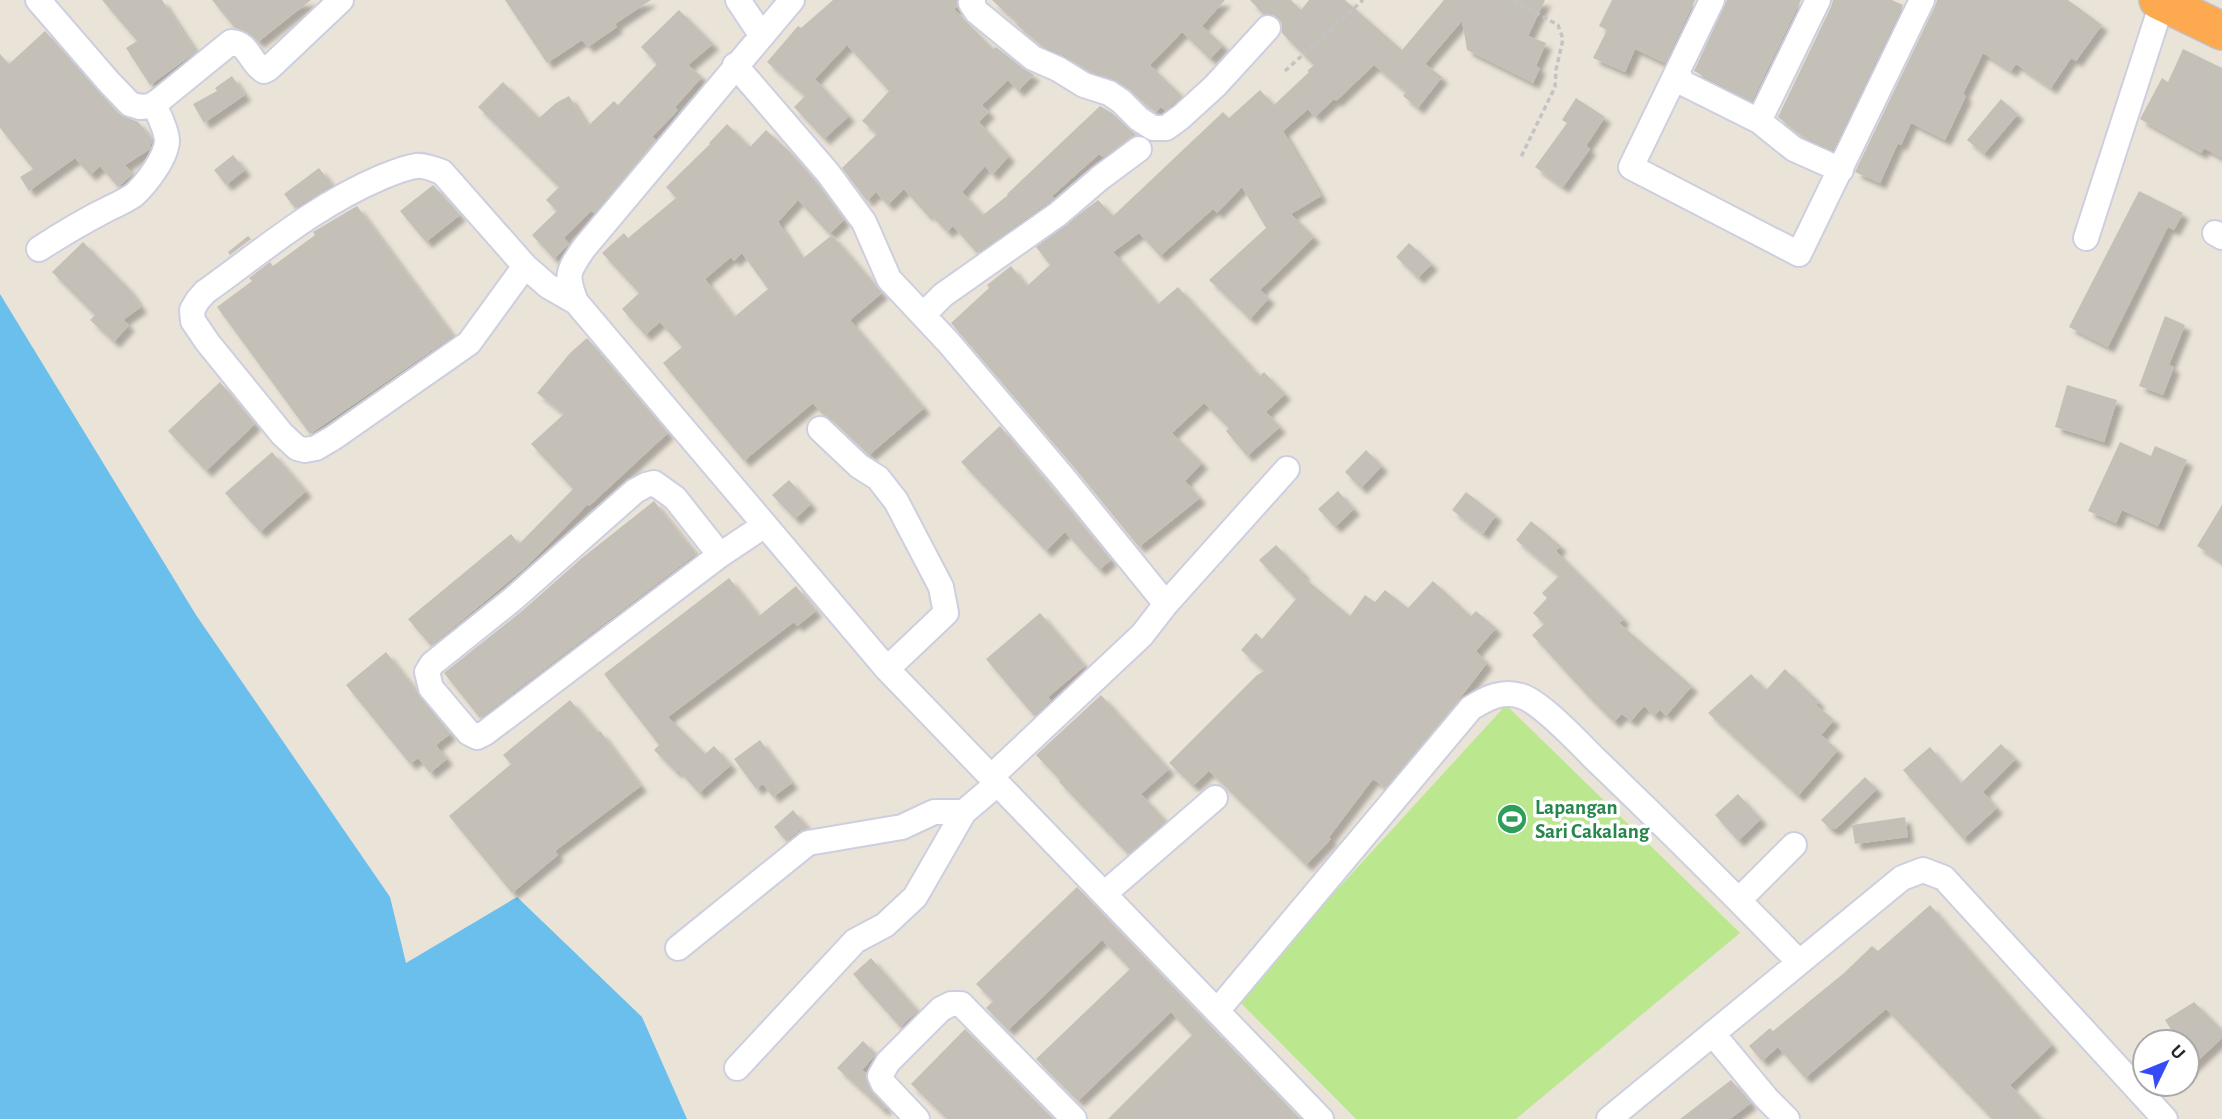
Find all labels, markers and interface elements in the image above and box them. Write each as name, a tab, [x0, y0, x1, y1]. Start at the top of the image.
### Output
place label: Lapangan Sari Cakalang	[1535, 797, 1650, 842]
sports icon: Lapangan Sari Cakalang	[1495, 802, 1529, 836]
north arrow	[2131, 1028, 2201, 1098]
text: U	[2166, 1042, 2188, 1063]

